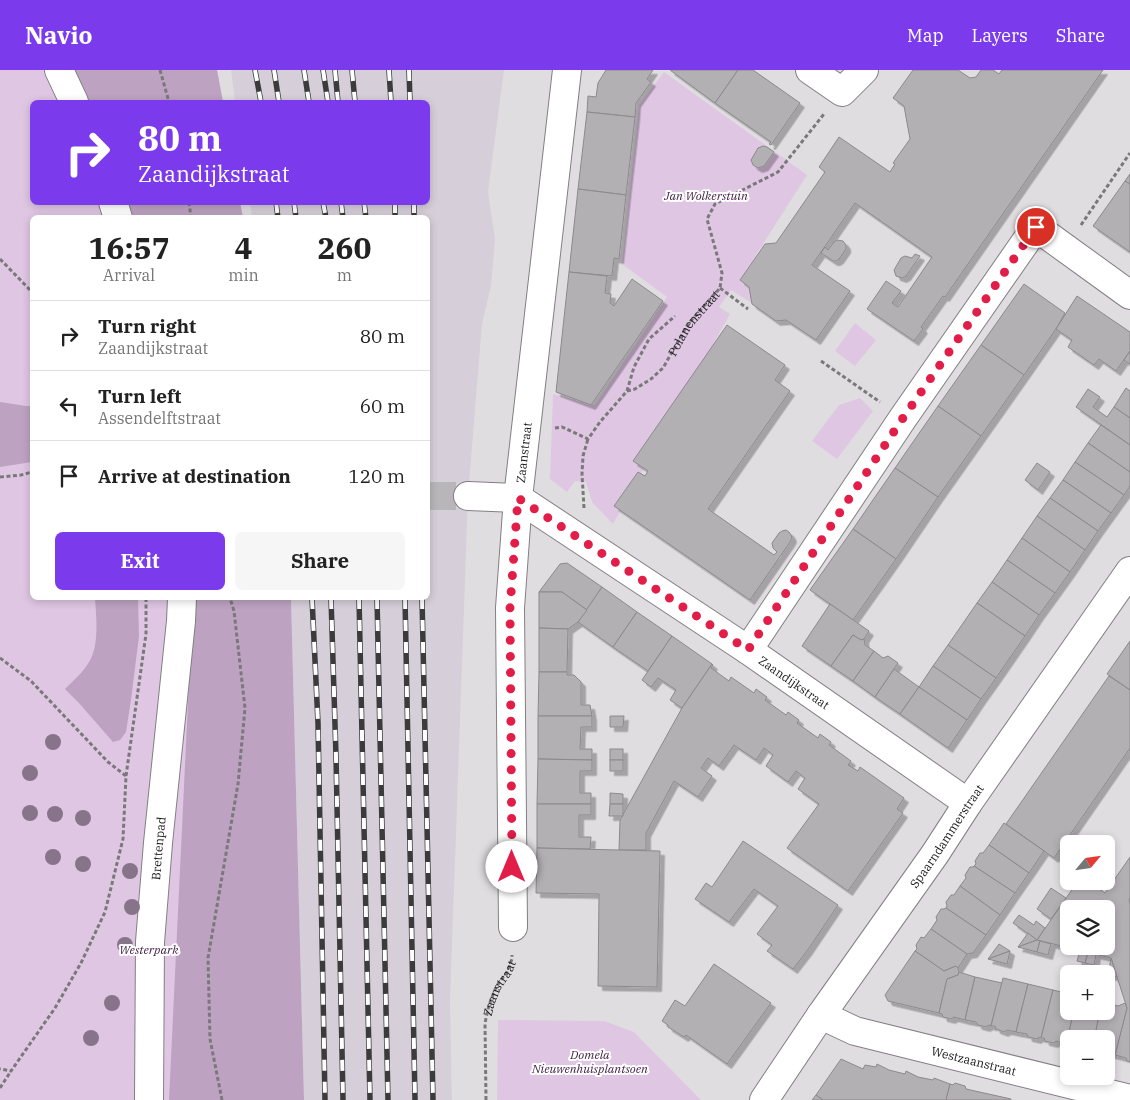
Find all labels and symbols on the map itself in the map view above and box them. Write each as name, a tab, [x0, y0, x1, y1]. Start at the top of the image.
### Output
park label: Jan Wolkerstuin	[663, 188, 748, 203]
pin	[1015, 206, 1057, 248]
street label: Polanenstraat	[664, 287, 722, 358]
street label: Zaanstraat	[512, 421, 534, 484]
street label: Zaandijkstraat	[756, 652, 833, 712]
street label: Spaarndammerstraat	[906, 781, 986, 891]
street label: Brettenpad	[148, 816, 168, 881]
north arrow	[1060, 835, 1115, 890]
position arrow	[485, 840, 537, 892]
park label: Westerpark	[119, 942, 179, 957]
street label: Zaanstraat	[479, 958, 518, 1017]
street label: Westzaanstraat	[930, 1043, 1018, 1078]
park label: Domela Nieuwenhuisplantsoen	[531, 1047, 648, 1076]

